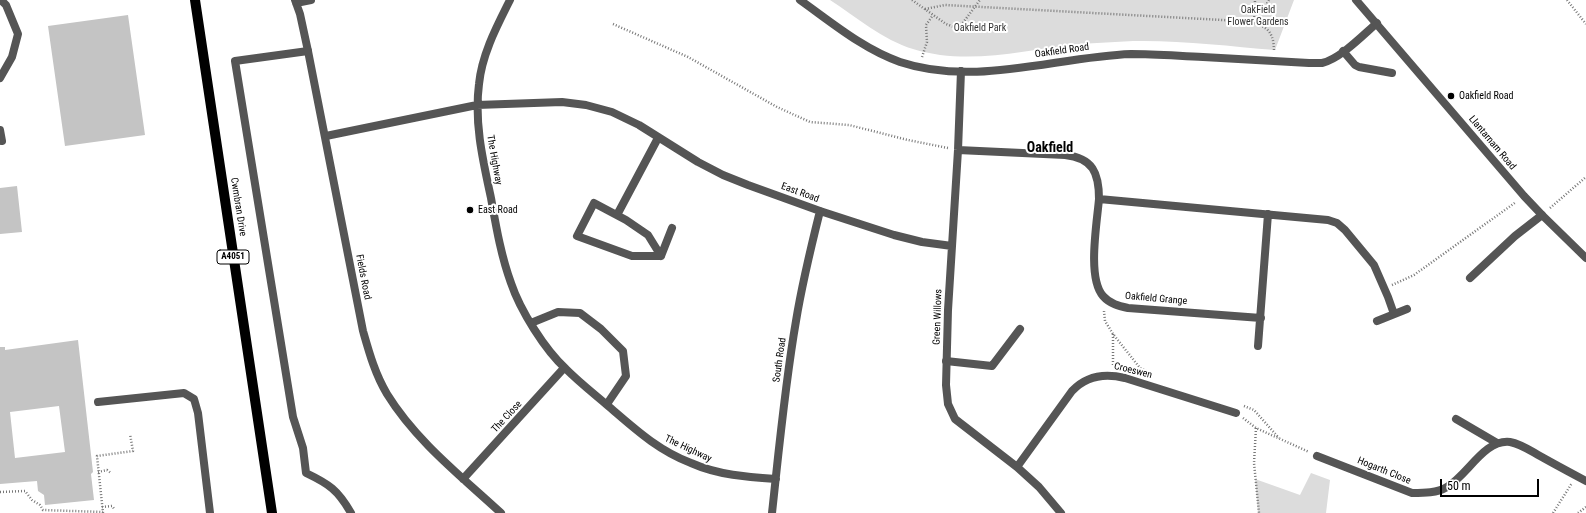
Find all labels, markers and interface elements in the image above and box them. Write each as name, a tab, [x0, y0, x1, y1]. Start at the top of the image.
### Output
park label: OakField Flower Gardens	[1227, 4, 1289, 28]
park label: Oakfield Park	[954, 22, 1006, 34]
street label: Oakfield Road	[1034, 41, 1090, 61]
place label: Oakfield Road	[1459, 90, 1514, 102]
marker: Oakfield Road	[1446, 91, 1456, 101]
street label: Llantarnam Road	[1466, 113, 1518, 173]
street label: The Highway	[484, 134, 504, 186]
district label: Oakfield	[1027, 140, 1073, 156]
street label: Cwmbran Drive	[227, 177, 249, 237]
street label: East Road	[779, 181, 821, 205]
place label: East Road	[478, 204, 518, 216]
marker: East Road	[465, 205, 475, 215]
road number: A4051	[217, 250, 249, 264]
street label: Fields Road	[353, 253, 373, 301]
street label: Green Willows	[931, 289, 945, 345]
street label: Oakfield Grange	[1124, 290, 1188, 308]
street label: South Road	[771, 337, 789, 383]
street label: Croeswen	[1113, 360, 1153, 382]
street label: The Close	[489, 399, 525, 435]
street label: The Highway	[663, 433, 713, 465]
street label: Hogarth Close	[1356, 455, 1412, 487]
scale bar	[1442, 471, 1541, 497]
text: 50 m	[1447, 479, 1471, 493]

